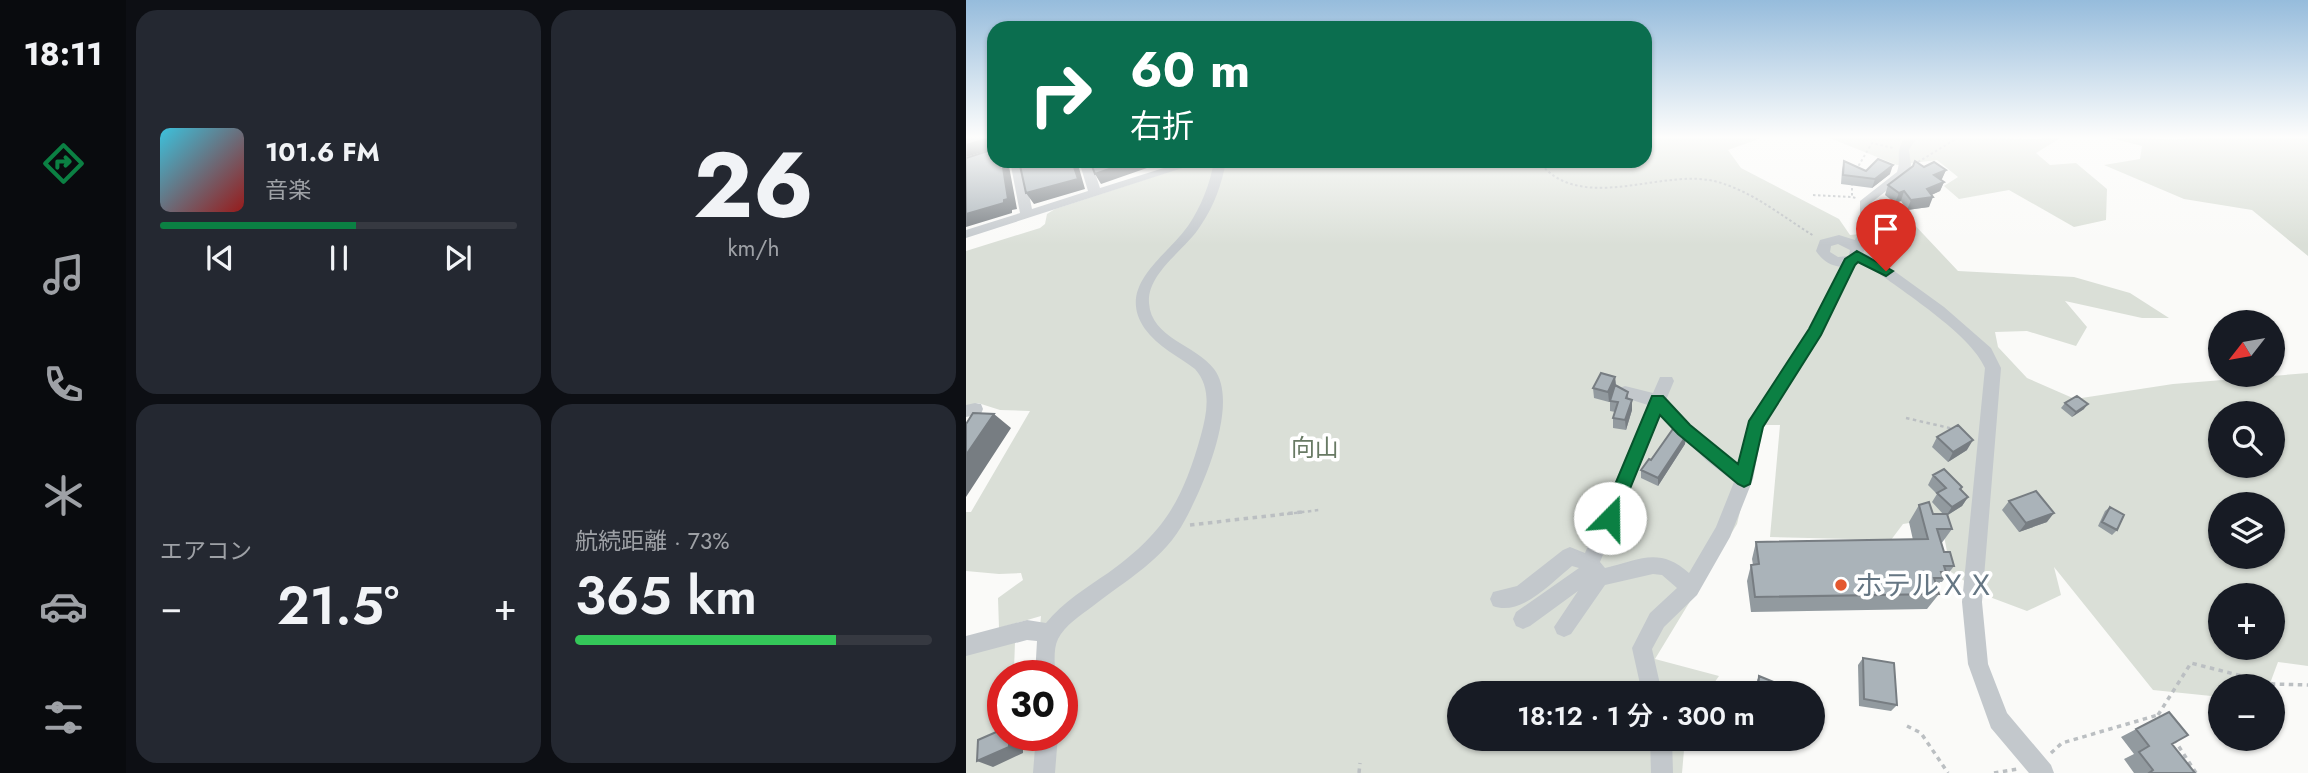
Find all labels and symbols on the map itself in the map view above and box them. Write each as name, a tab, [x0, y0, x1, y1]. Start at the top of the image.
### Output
pin	[1856, 199, 1916, 271]
north arrow	[2208, 310, 2286, 387]
park label: 向山	[1291, 430, 1339, 465]
position arrow	[1573, 481, 1647, 555]
place label: ホテルＸＸ	[1855, 565, 1995, 606]
marker: ホテルＸＸ	[1833, 577, 1849, 593]
speed limit sign: 30	[987, 660, 1078, 751]

